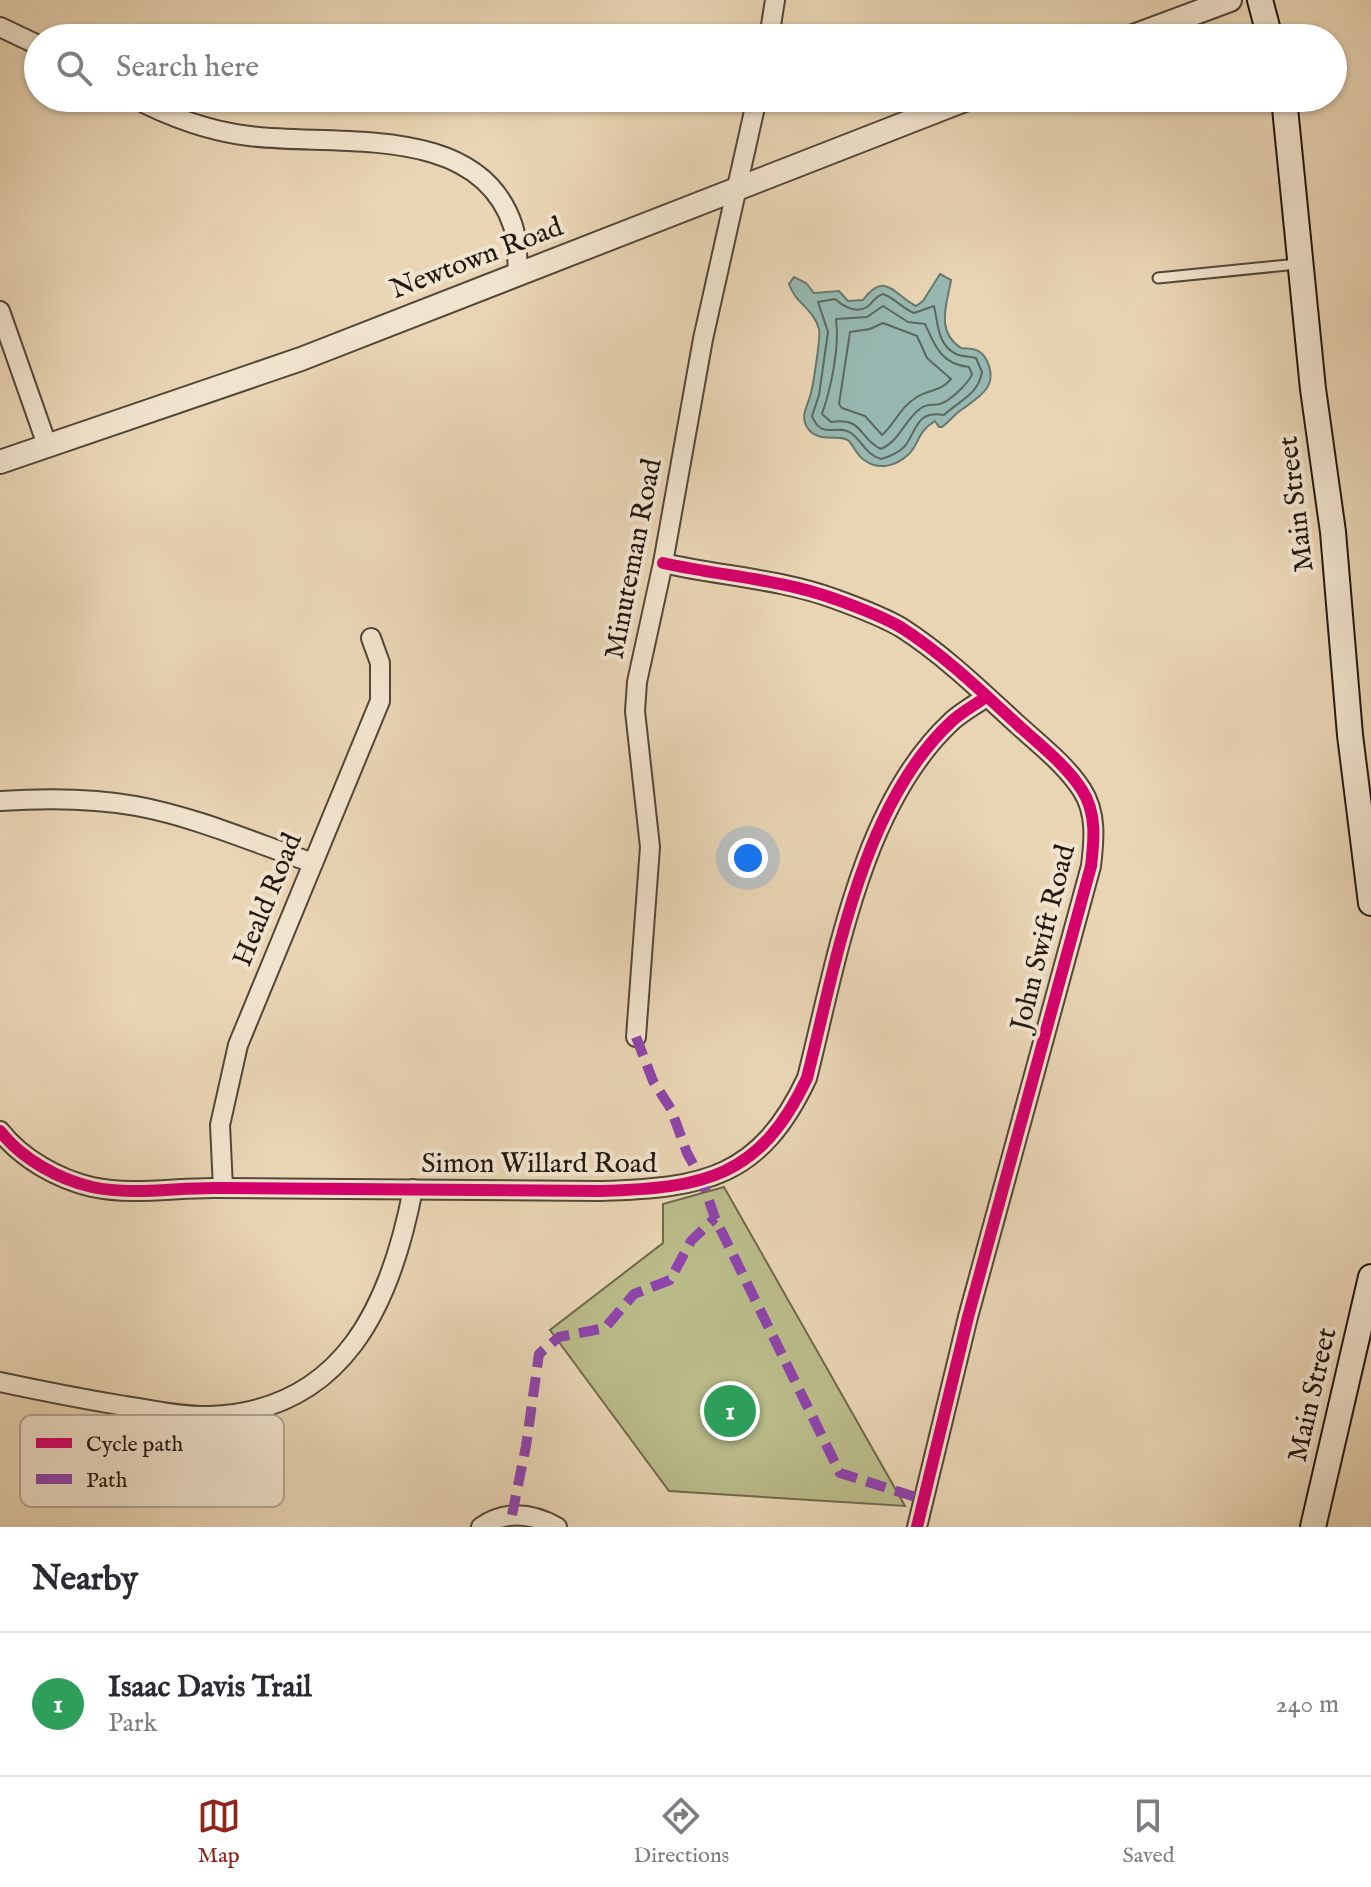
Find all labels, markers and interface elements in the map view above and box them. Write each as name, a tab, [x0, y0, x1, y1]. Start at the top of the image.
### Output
search box	[24, 24, 1347, 112]
icon: search	[52, 46, 96, 90]
text: Search here	[116, 49, 259, 87]
street label: Newtown Road	[386, 210, 568, 308]
street label: Main Street	[1271, 434, 1323, 574]
street label: Minuteman Road	[597, 456, 671, 662]
street label: Heald Road	[225, 828, 311, 972]
your location	[728, 838, 768, 878]
street label: John Swift Road	[1003, 841, 1084, 1038]
street label: Simon Willard Road	[421, 1147, 657, 1182]
street label: Main Street	[1281, 1324, 1345, 1465]
pin: 1	[704, 1381, 756, 1441]
legend	[20, 1415, 284, 1507]
text: Cycle path	[86, 1431, 183, 1459]
text: Path	[86, 1467, 128, 1495]
text: Nearby	[32, 1558, 138, 1601]
text: Isaac Davis Trail	[108, 1669, 312, 1707]
text: 1	[53, 1688, 63, 1721]
text: 240 m	[1276, 1688, 1339, 1721]
text: Park	[108, 1707, 157, 1740]
tab: Map	[197, 1794, 241, 1870]
tab: Directions	[634, 1794, 729, 1870]
tab: Saved	[1122, 1794, 1174, 1870]

